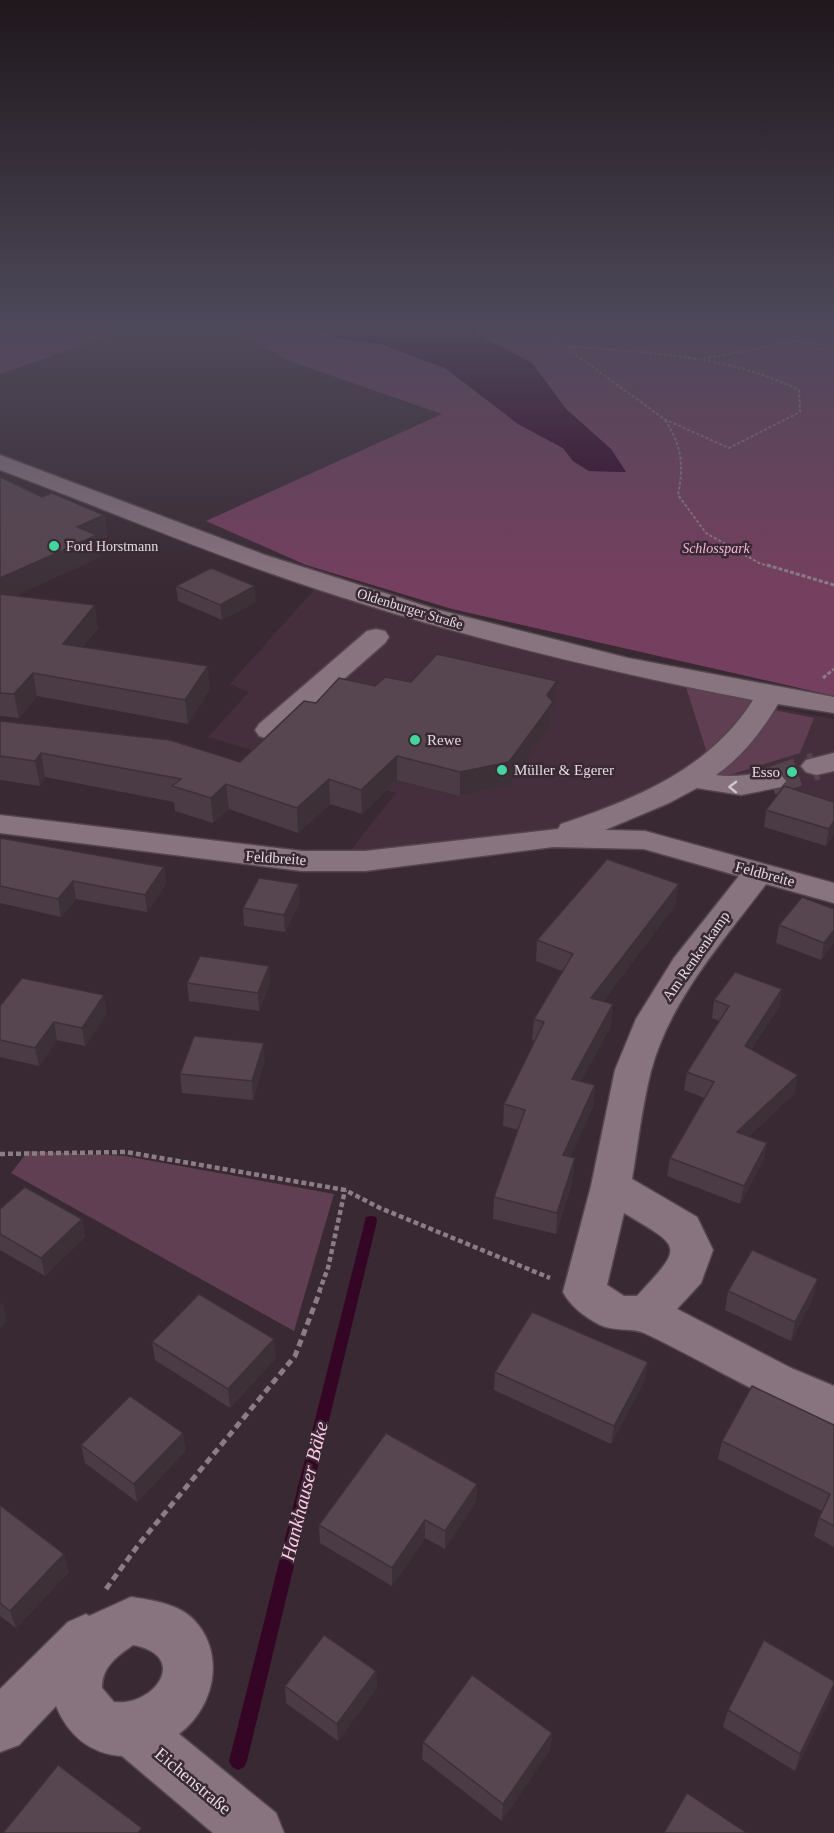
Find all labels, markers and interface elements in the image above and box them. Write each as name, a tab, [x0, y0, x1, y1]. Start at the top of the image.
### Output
marker: Ford Horstmann	[47, 539, 61, 553]
place label: Ford Horstmann	[66, 539, 158, 554]
park label: Schlosspark	[682, 541, 751, 556]
street label: Oldenburger Straße	[355, 586, 465, 632]
place label: Rewe	[427, 732, 461, 748]
marker: Rewe	[408, 733, 422, 747]
place label: Müller & Egerer	[514, 762, 614, 778]
marker: Müller & Egerer	[495, 763, 509, 777]
place label: Esso	[752, 764, 780, 780]
marker: Esso	[785, 765, 799, 779]
one-way arrow	[728, 780, 737, 793]
street label: Feldbreite	[245, 848, 307, 868]
street label: Feldbreite	[734, 858, 797, 890]
street label: Am Renkenkamp	[659, 908, 733, 1004]
water label: Hankhauser Bäke	[276, 1419, 332, 1564]
street label: Eichenstraße	[151, 1743, 235, 1819]

